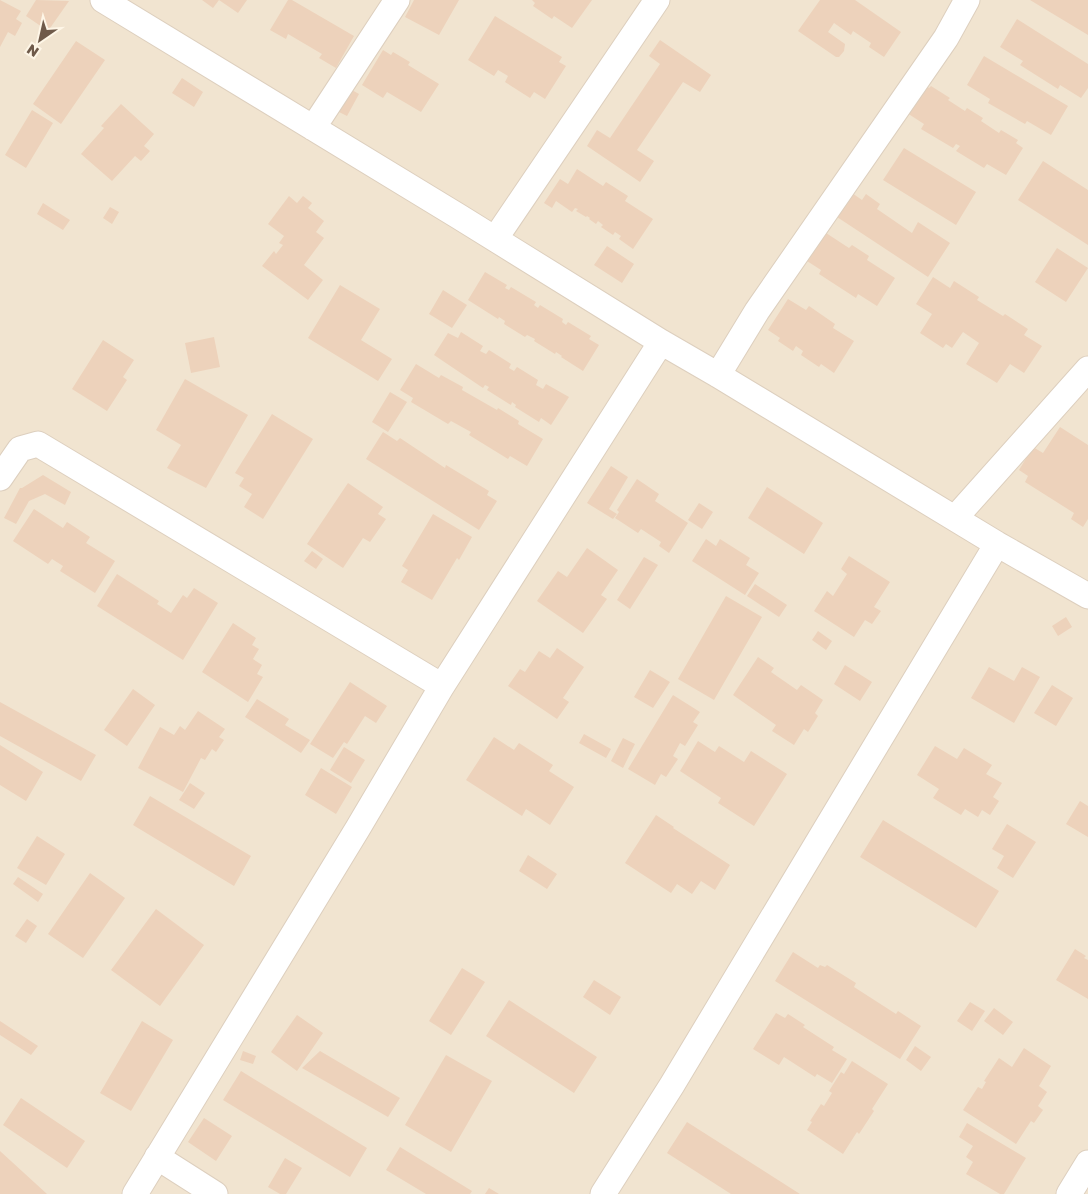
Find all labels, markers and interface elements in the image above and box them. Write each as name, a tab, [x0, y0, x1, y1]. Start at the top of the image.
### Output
north arrow	[15, 15, 65, 65]
text: N	[23, 41, 42, 61]

